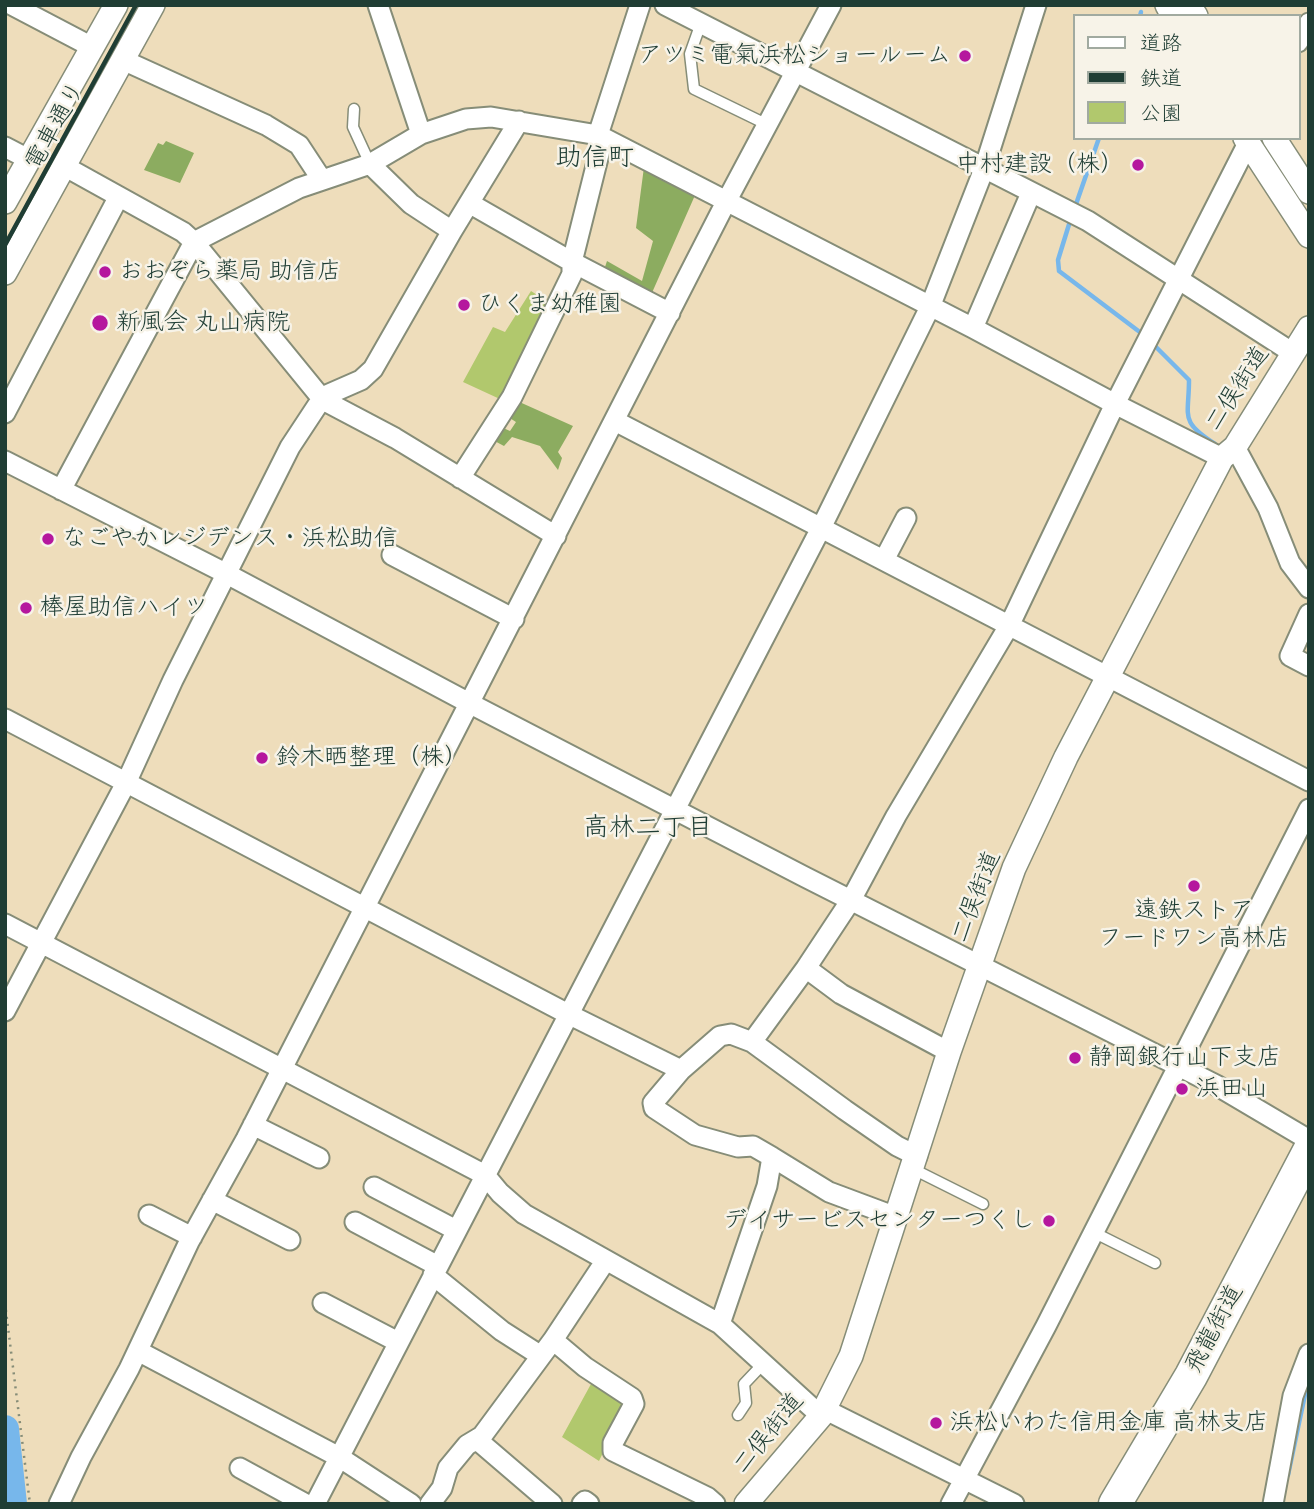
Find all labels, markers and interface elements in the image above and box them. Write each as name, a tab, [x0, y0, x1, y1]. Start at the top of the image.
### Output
legend	[1072, 14, 1300, 140]
text: 道路	[1140, 24, 1182, 62]
place label: アツミ電氣浜松ショールーム	[638, 42, 951, 70]
marker: アツミ電氣浜松ショールーム	[957, 48, 973, 64]
text: 鉄道	[1140, 59, 1182, 97]
street label: 電車通り	[20, 77, 92, 175]
text: 公園	[1140, 94, 1182, 132]
district label: 助信町	[556, 142, 634, 174]
place label: 中村建設（株）	[956, 151, 1124, 179]
marker: 中村建設（株）	[1130, 157, 1146, 173]
place label: おおぞら薬局 助信店	[119, 258, 341, 286]
marker: おおぞら薬局 助信店	[97, 264, 113, 280]
place label: ひくま幼稚園	[478, 291, 622, 319]
marker: ひくま幼稚園	[456, 297, 472, 313]
place label: 新風会 丸山病院	[116, 309, 290, 337]
marker: 新風会 丸山病院	[90, 313, 110, 333]
street label: 二俣街道	[1200, 341, 1276, 437]
place label: なごやかレジデンス・浜松助信	[62, 525, 398, 553]
marker: なごやかレジデンス・浜松助信	[40, 531, 56, 547]
place label: 棒屋助信ハイツ	[40, 594, 208, 622]
marker: 棒屋助信ハイツ	[18, 600, 34, 616]
place label: 鈴木晒整理（株）	[276, 744, 468, 772]
marker: 鈴木晒整理（株）	[254, 750, 270, 766]
district label: 高林二丁目	[583, 812, 713, 844]
street label: 二俣街道	[946, 847, 1008, 947]
marker: 遠鉄ストア フードワン高林店	[1186, 878, 1202, 894]
place label: 遠鉄ストア フードワン高林店	[1098, 897, 1290, 953]
place label: 静岡銀行山下支店	[1089, 1044, 1281, 1072]
marker: 静岡銀行山下支店	[1067, 1050, 1083, 1066]
place label: 浜田山	[1196, 1075, 1268, 1103]
marker: 浜田山	[1174, 1081, 1190, 1097]
place label: デイサービスセンターつくし	[723, 1207, 1035, 1235]
marker: デイサービスセンターつくし	[1041, 1213, 1057, 1229]
street label: 飛龍街道	[1180, 1280, 1250, 1378]
street label: 二俣街道	[728, 1388, 810, 1480]
place label: 浜松いわた信用金庫 高林支店	[950, 1409, 1268, 1437]
marker: 浜松いわた信用金庫 高林支店	[928, 1415, 944, 1431]

